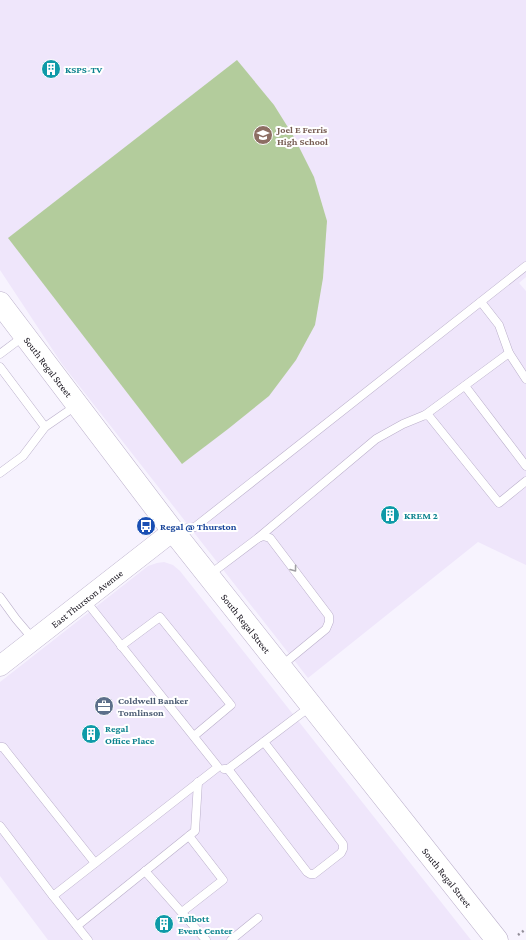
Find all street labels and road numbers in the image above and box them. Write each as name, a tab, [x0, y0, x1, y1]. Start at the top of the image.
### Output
street label: South Regal Street	[22, 335, 75, 400]
street label: East Thurston Avenue	[49, 567, 125, 630]
street label: South Regal Street	[219, 592, 273, 656]
street label: South Regal Street	[420, 846, 474, 910]

